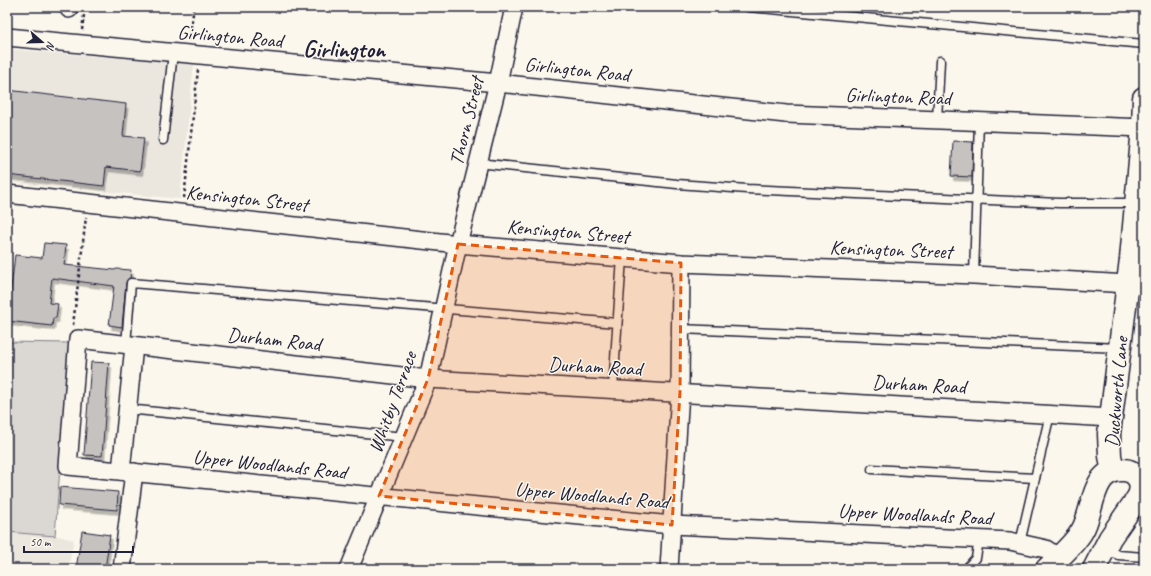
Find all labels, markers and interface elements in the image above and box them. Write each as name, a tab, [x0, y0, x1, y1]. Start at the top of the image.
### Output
street label: Girlington Road	[177, 19, 287, 54]
north arrow	[22, 22, 62, 62]
district label: Girlington	[303, 34, 387, 64]
text: N	[43, 40, 59, 53]
street label: Girlington Road	[523, 52, 634, 88]
street label: Thorn Street	[443, 71, 490, 168]
street label: Girlington Road	[845, 82, 954, 111]
street label: Kensington Street	[185, 180, 312, 218]
street label: Kensington Street	[506, 214, 633, 250]
street label: Kensington Street	[829, 235, 956, 264]
street label: Durham Road	[226, 322, 325, 357]
street label: Duckworth Lane	[1099, 334, 1134, 448]
street label: Whitby Terrace	[363, 347, 423, 456]
street label: Durham Road	[548, 352, 645, 382]
street label: Durham Road	[872, 370, 969, 400]
street label: Upper Woodlands Road	[192, 444, 351, 485]
street label: Upper Woodlands Road	[514, 476, 673, 515]
street label: Upper Woodlands Road	[837, 498, 996, 531]
scale bar	[24, 528, 133, 554]
text: 50 m	[30, 534, 52, 550]

